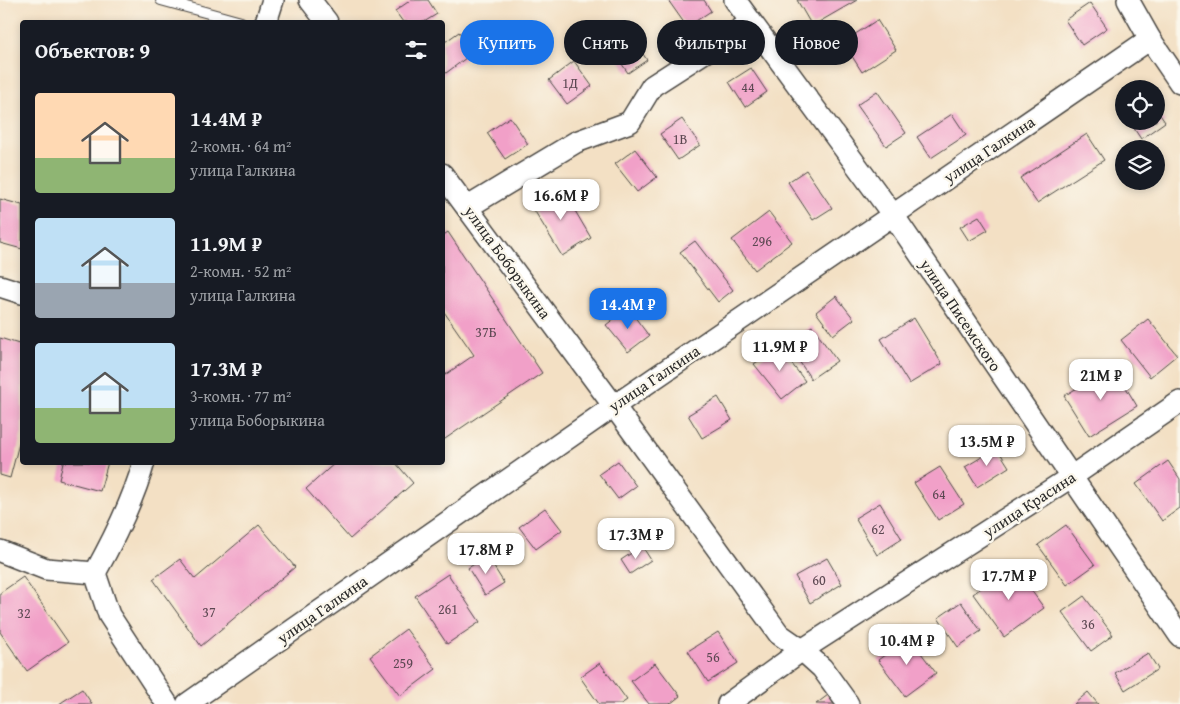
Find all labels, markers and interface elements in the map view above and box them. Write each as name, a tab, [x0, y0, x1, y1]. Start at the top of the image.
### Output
chip: Купить	[460, 20, 554, 65]
chip: Снять	[564, 20, 647, 65]
chip: Фильтры	[657, 20, 765, 65]
chip: Новое	[775, 20, 858, 65]
text: Объектов: 9	[35, 35, 150, 66]
icon: filters	[402, 36, 430, 64]
house number: 1Д	[562, 73, 578, 93]
house number: 44	[741, 77, 755, 97]
map controls	[1115, 80, 1165, 190]
button: locate	[1115, 80, 1165, 130]
text: 14.4M ₽	[190, 103, 262, 134]
street label: улица Галкина	[938, 109, 1040, 189]
icon: home	[75, 113, 135, 173]
house number: 1В	[673, 129, 687, 149]
text: 2-комн. · 64 m²	[190, 134, 291, 158]
button: layers	[1115, 140, 1165, 190]
text: улица Галкина	[190, 158, 296, 182]
pin: 16.6M ₽	[515, 178, 607, 221]
text: 16.6M ₽	[534, 183, 588, 207]
street label: улица Боборыкина	[458, 200, 558, 324]
text: 11.9M ₽	[190, 228, 262, 259]
house number: 296	[752, 231, 772, 251]
icon: home	[75, 238, 135, 298]
street label: улица Писемского	[914, 253, 1008, 376]
text: 2-комн. · 52 m²	[190, 259, 291, 283]
text: улица Галкина	[190, 283, 296, 307]
pin: 14.4M ₽	[582, 288, 674, 330]
text: 14.4M ₽	[601, 292, 655, 316]
house number: 37Б	[475, 322, 497, 342]
pin: 11.9M ₽	[734, 330, 826, 372]
text: 11.9M ₽	[753, 334, 807, 358]
street label: улица Галкина	[603, 338, 705, 418]
text: 17.3M ₽	[190, 353, 262, 384]
pin: 21M ₽	[1066, 358, 1136, 401]
icon: home	[75, 363, 135, 423]
text: 21M ₽	[1080, 363, 1122, 387]
text: 3-комн. · 77 m²	[190, 384, 291, 408]
text: улица Боборыкина	[190, 408, 325, 432]
pin: 13.5M ₽	[941, 424, 1033, 467]
text: 13.5M ₽	[960, 429, 1014, 453]
street label: улица Красина	[977, 465, 1080, 544]
house number: 64	[932, 484, 946, 504]
pin: 17.3M ₽	[590, 518, 682, 560]
house number: 62	[871, 519, 885, 539]
text: 17.3M ₽	[609, 522, 663, 546]
pin: 17.8M ₽	[440, 532, 532, 575]
text: 17.8M ₽	[459, 537, 513, 561]
pin: 17.7M ₽	[963, 558, 1055, 601]
text: 17.7M ₽	[982, 563, 1036, 587]
street label: улица Галкина	[271, 569, 372, 650]
house number: 60	[812, 570, 826, 590]
house number: 261	[438, 599, 458, 619]
house number: 37	[202, 602, 216, 622]
house number: 32	[17, 603, 31, 623]
house number: 36	[1081, 614, 1095, 634]
pin: 10.4M ₽	[861, 624, 953, 666]
text: 10.4M ₽	[880, 628, 934, 652]
house number: 56	[706, 647, 720, 667]
house number: 259	[393, 653, 413, 673]

